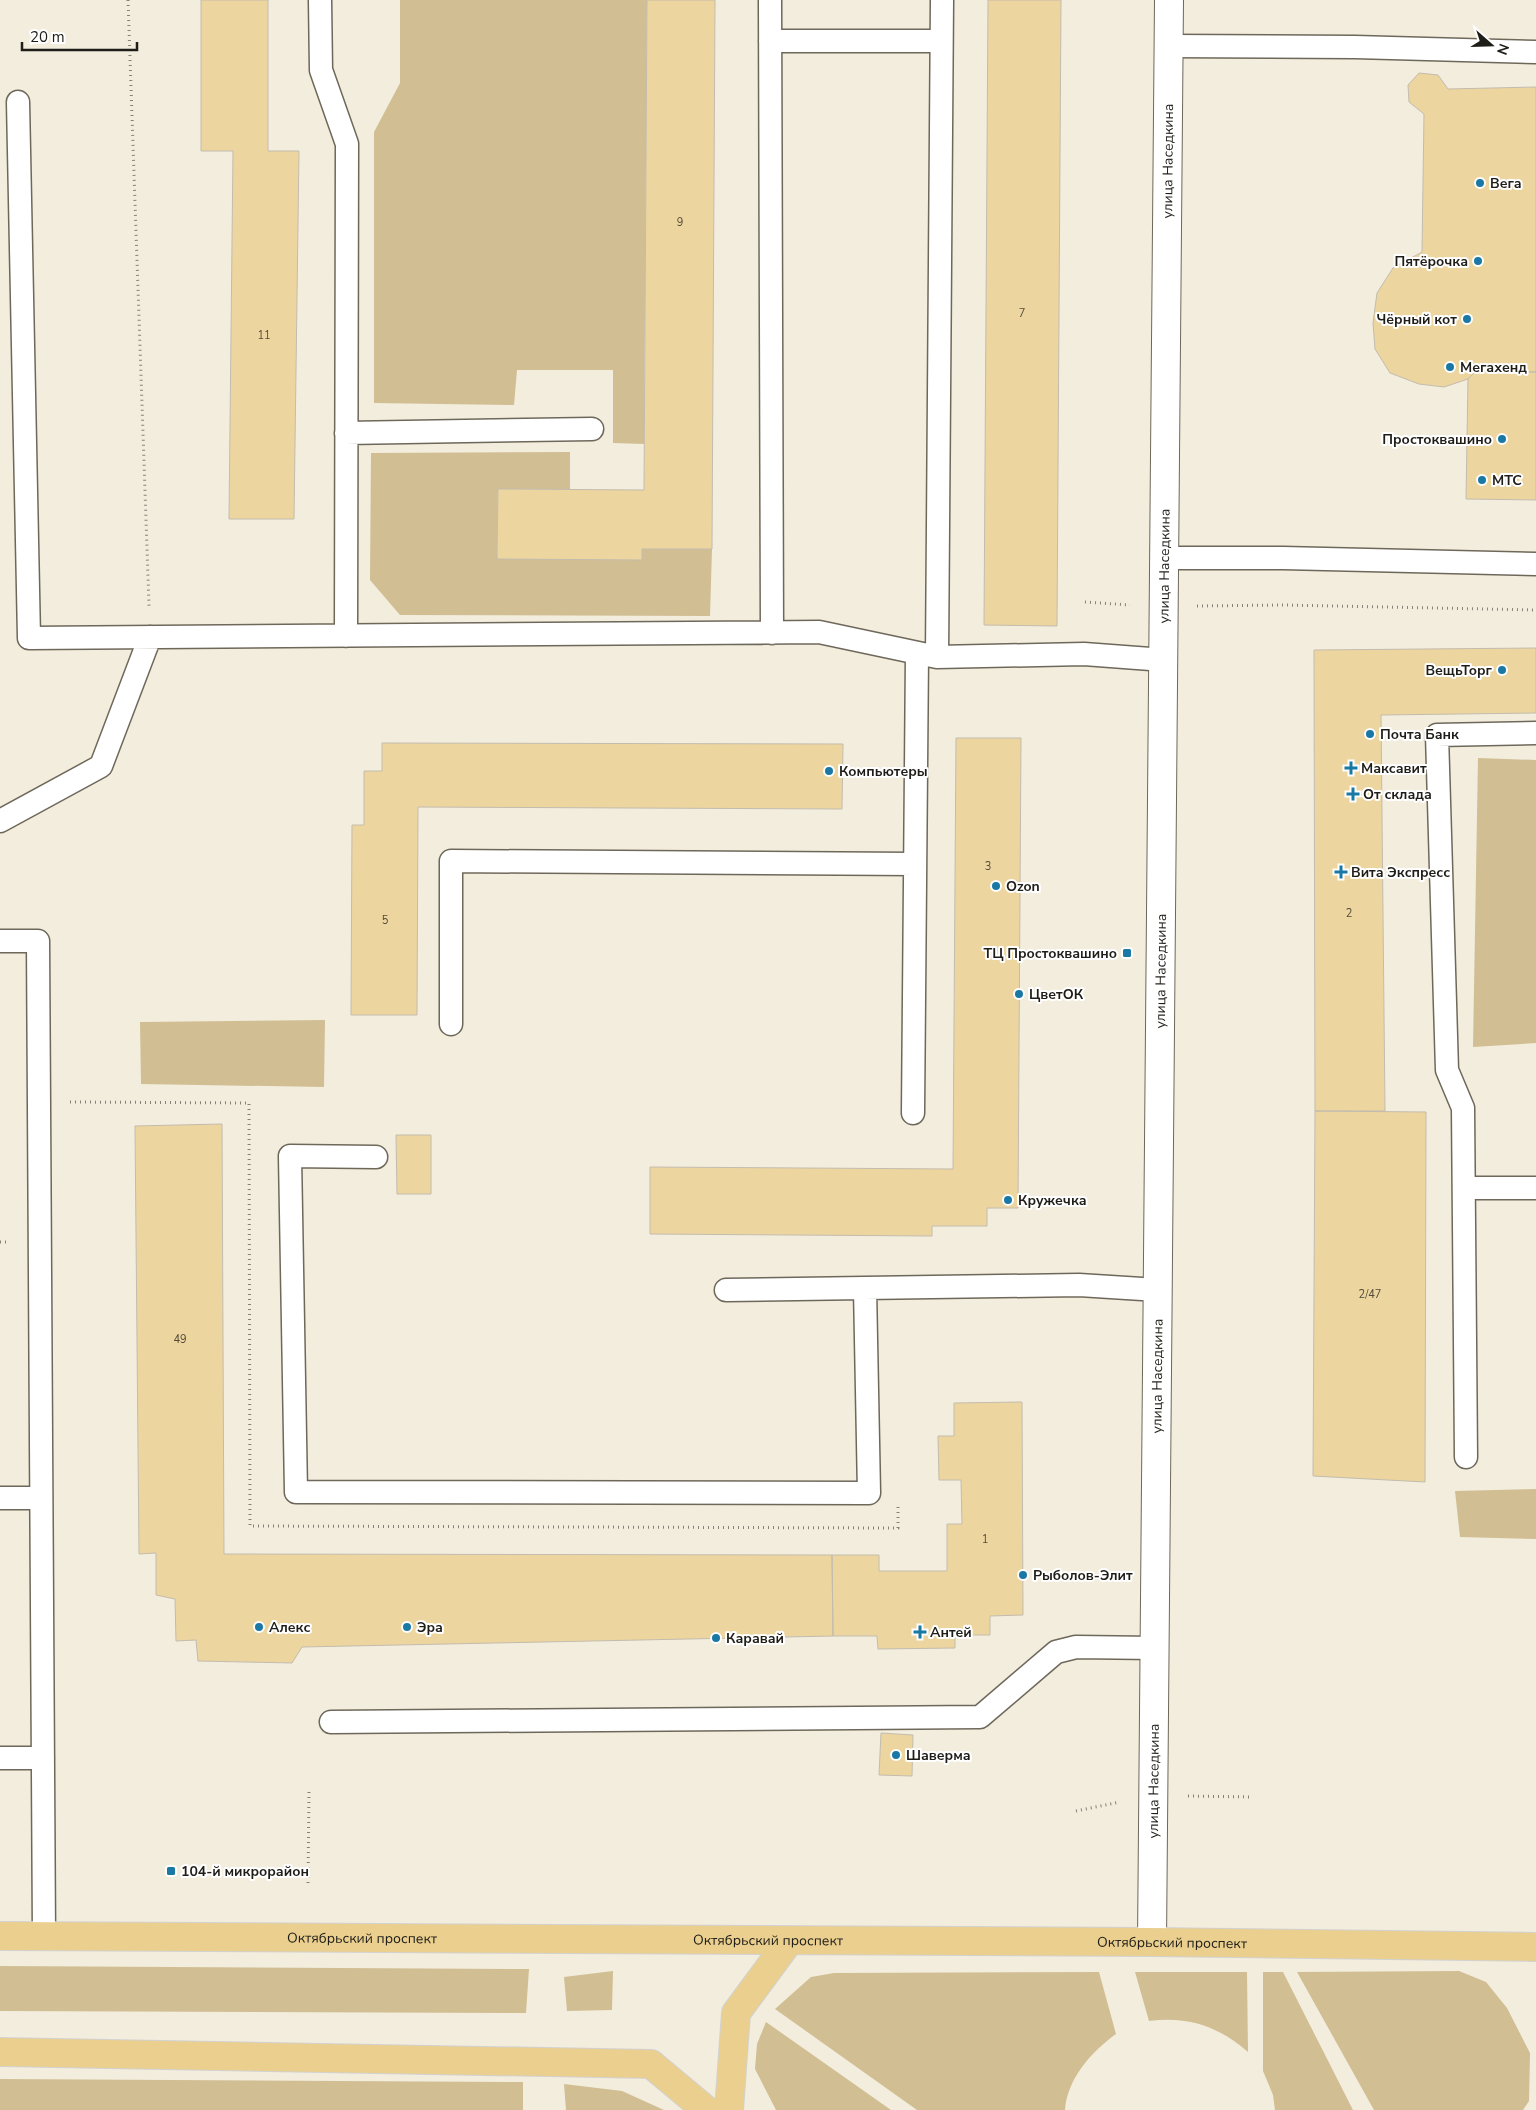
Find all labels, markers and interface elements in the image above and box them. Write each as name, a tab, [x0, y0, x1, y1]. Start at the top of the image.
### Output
scale bar	[22, 20, 138, 52]
north arrow	[1466, 20, 1516, 70]
text: 20 m	[30, 27, 65, 47]
text: N	[1492, 41, 1513, 57]
street label: улица Наседкина	[1158, 104, 1178, 219]
place label: Вега	[1490, 174, 1522, 193]
marker: Вега	[1474, 177, 1486, 189]
house number: 9	[677, 215, 683, 230]
place label: Пятёрочка	[1395, 252, 1468, 271]
marker: Пятёрочка	[1472, 255, 1484, 267]
house number: 7	[1019, 306, 1025, 321]
place label: Чёрный кот	[1377, 310, 1457, 329]
marker: Чёрный кот	[1461, 313, 1473, 325]
house number: 11	[257, 328, 271, 343]
place label: Мегахенд	[1460, 358, 1527, 377]
marker: Мегахенд	[1444, 361, 1456, 373]
place label: Простоквашино	[1382, 430, 1492, 449]
marker: Простоквашино	[1496, 433, 1508, 445]
place label: МТС	[1492, 471, 1522, 490]
marker: МТС	[1476, 474, 1488, 486]
street label: улица Наседкина	[1155, 509, 1175, 624]
place label: ВещьТорг	[1425, 661, 1493, 680]
marker: ВещьТорг	[1496, 664, 1508, 676]
place label: Почта Банк	[1380, 725, 1459, 744]
marker: Почта Банк	[1364, 728, 1376, 740]
place label: Максавит	[1361, 759, 1427, 778]
place label: Компьютеры	[839, 762, 928, 781]
marker: Максавит	[1345, 762, 1357, 774]
marker: Компьютеры	[823, 765, 835, 777]
place label: От склада	[1363, 785, 1432, 804]
marker: От склада	[1347, 788, 1359, 800]
house number: 3	[985, 859, 991, 874]
place label: Вита Экспресс	[1351, 863, 1450, 882]
marker: Вита Экспресс	[1335, 866, 1347, 878]
place label: Ozon	[1006, 877, 1040, 896]
marker: Ozon	[990, 880, 1002, 892]
house number: 2	[1346, 906, 1352, 921]
house number: 5	[382, 913, 389, 928]
street label: улица Наседкина	[1151, 914, 1171, 1028]
place label: ТЦ Простоквашино	[983, 944, 1117, 963]
marker: ТЦ Простоквашино	[1121, 947, 1133, 959]
place label: ЦветОК	[1029, 985, 1084, 1004]
marker: ЦветОК	[1013, 988, 1025, 1000]
place label: Кружечка	[1018, 1191, 1087, 1210]
marker: Кружечка	[1002, 1194, 1014, 1206]
house number: 2/47	[1359, 1287, 1381, 1302]
street label: улица Наседкина	[1147, 1319, 1167, 1433]
house number: 49	[173, 1332, 187, 1347]
house number: 1	[982, 1532, 988, 1547]
place label: Рыболов-Элит	[1033, 1566, 1133, 1585]
marker: Рыболов-Элит	[1017, 1569, 1029, 1581]
place label: Алекс	[269, 1618, 310, 1637]
place label: Эра	[417, 1618, 443, 1637]
marker: Алекс	[253, 1621, 265, 1633]
marker: Эра	[401, 1621, 413, 1633]
place label: Антей	[930, 1623, 972, 1642]
marker: Антей	[914, 1626, 926, 1638]
place label: Каравай	[726, 1629, 784, 1648]
marker: Каравай	[710, 1632, 722, 1644]
street label: улица Наседкина	[1144, 1724, 1164, 1838]
place label: Шаверма	[906, 1746, 971, 1765]
marker: Шаверма	[890, 1749, 902, 1761]
place label: 104-й микрорайон	[181, 1862, 309, 1881]
marker: 104-й микрорайон	[165, 1865, 177, 1877]
street label: Октябрьский проспект	[287, 1928, 438, 1948]
street label: Октябрьский проспект	[693, 1931, 844, 1950]
street label: Октябрьский проспект	[1097, 1933, 1248, 1953]

